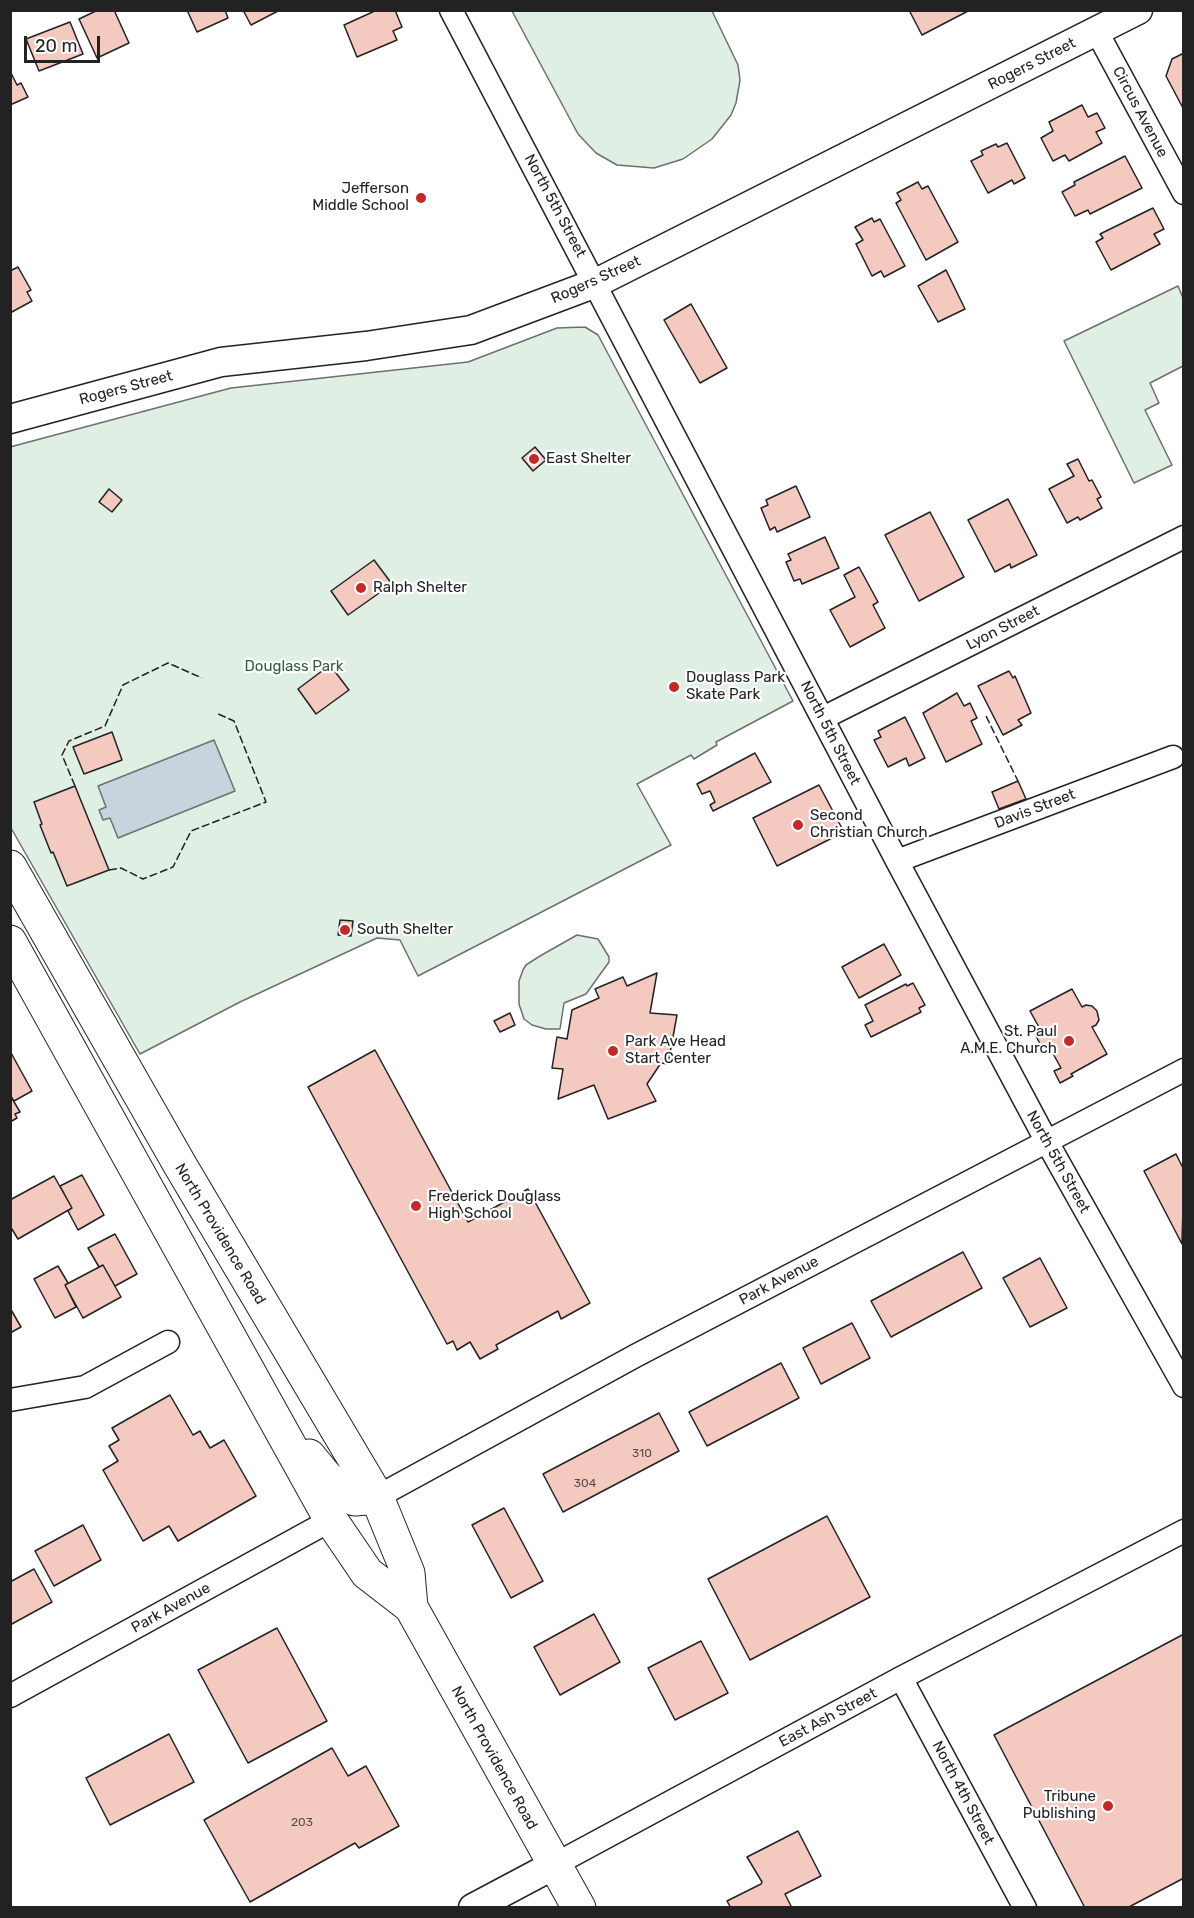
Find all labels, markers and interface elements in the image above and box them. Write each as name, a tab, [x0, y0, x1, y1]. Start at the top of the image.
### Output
scale bar	[27, 24, 104, 62]
street label: Rogers Street	[985, 34, 1079, 94]
text: 20 m	[35, 35, 77, 57]
street label: Circus Avenue	[1108, 63, 1172, 161]
street label: North 5th Street	[520, 151, 590, 261]
place label: Jefferson Middle School	[312, 180, 409, 215]
marker: Jefferson Middle School	[414, 191, 428, 205]
street label: Rogers Street	[548, 252, 644, 308]
street label: Rogers Street	[77, 367, 175, 409]
place label: East Shelter	[546, 450, 631, 468]
marker: East Shelter	[527, 452, 541, 466]
place label: Ralph Shelter	[373, 579, 467, 597]
marker: Ralph Shelter	[354, 581, 368, 595]
street label: Lyon Street	[963, 602, 1043, 654]
park label: Douglass Park	[244, 658, 344, 676]
place label: Douglass Park Skate Park	[686, 669, 785, 704]
street label: North 5th Street	[796, 678, 864, 788]
marker: Douglass Park Skate Park	[667, 680, 681, 694]
street label: Davis Street	[992, 785, 1078, 833]
place label: Second Christian Church	[810, 807, 928, 842]
marker: Second Christian Church	[791, 818, 805, 832]
place label: South Shelter	[357, 921, 453, 939]
marker: South Shelter	[338, 923, 352, 937]
place label: St. Paul A.M.E. Church	[960, 1023, 1057, 1058]
place label: Park Ave Head Start Center	[625, 1033, 726, 1068]
marker: St. Paul A.M.E. Church	[1062, 1034, 1076, 1048]
marker: Park Ave Head Start Center	[606, 1044, 620, 1058]
street label: North 5th Street	[1022, 1108, 1094, 1216]
street label: North Providence Road	[171, 1160, 269, 1308]
place label: Frederick Douglass High School	[428, 1188, 561, 1223]
marker: Frederick Douglass High School	[409, 1199, 423, 1213]
street label: Park Avenue	[736, 1253, 822, 1309]
house number: 310	[632, 1447, 652, 1461]
house number: 304	[574, 1477, 596, 1491]
street label: Park Avenue	[128, 1579, 214, 1637]
street label: North Providence Road	[447, 1683, 541, 1833]
street label: East Ash Street	[776, 1685, 880, 1751]
street label: North 4th Street	[928, 1738, 998, 1848]
place label: Tribune Publishing	[1023, 1788, 1096, 1823]
marker: Tribune Publishing	[1101, 1799, 1115, 1813]
house number: 203	[291, 1816, 313, 1830]

